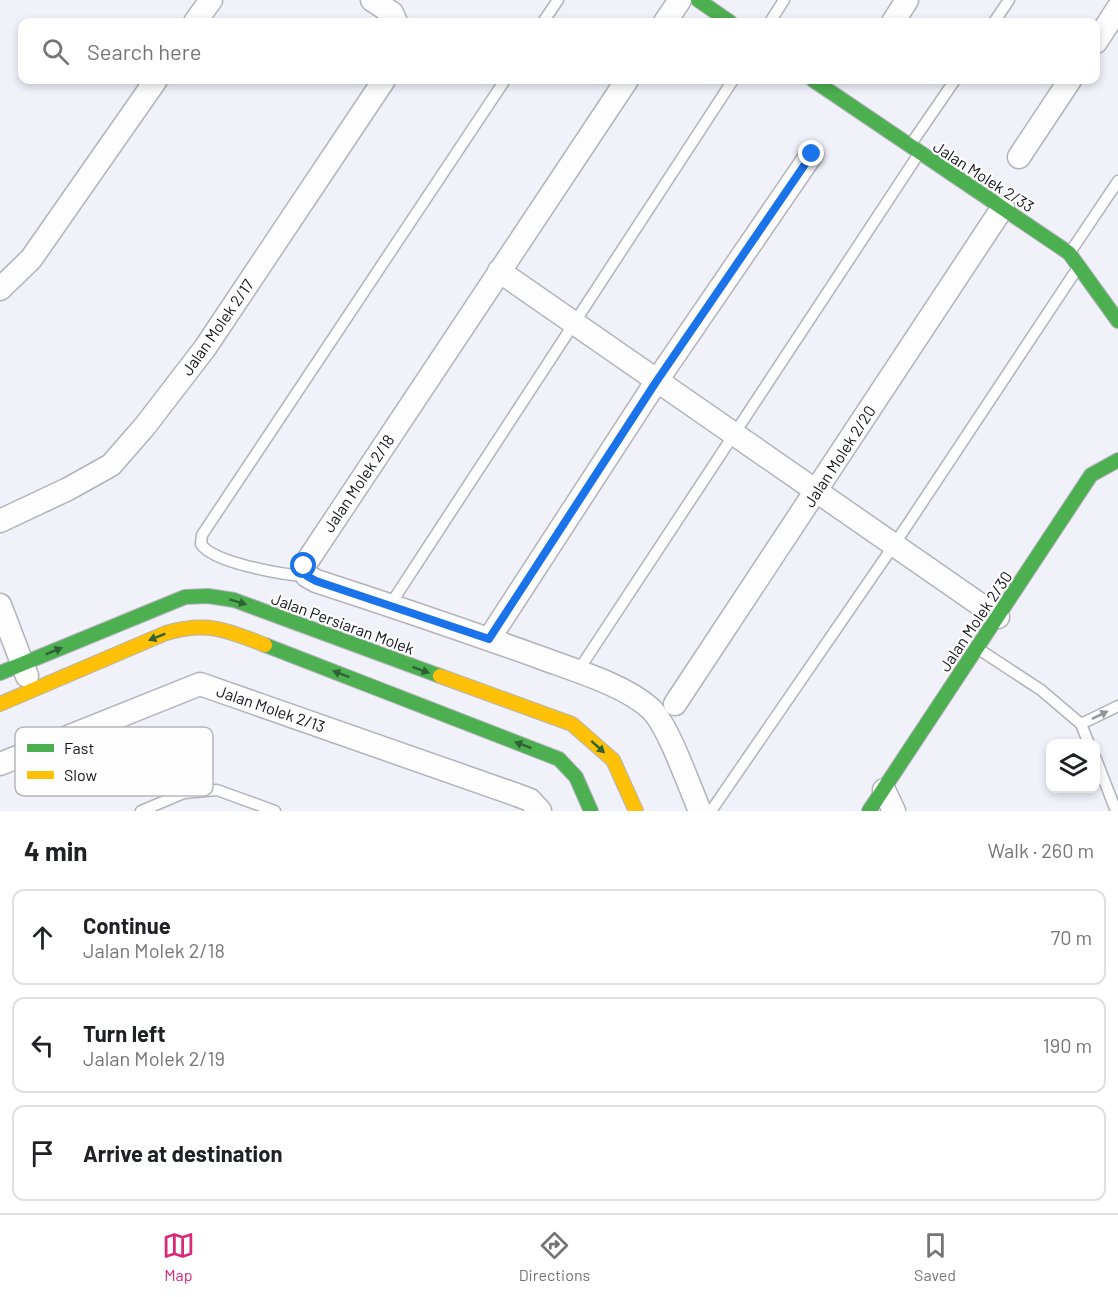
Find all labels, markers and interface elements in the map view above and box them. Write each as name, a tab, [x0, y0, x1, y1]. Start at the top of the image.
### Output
search box	[18, 18, 1100, 84]
icon: search	[39, 35, 72, 68]
text: Search here	[87, 38, 201, 64]
street label: Jalan Molek 2/33	[930, 136, 1038, 216]
route end	[798, 140, 824, 166]
street label: Jalan Molek 2/17	[177, 275, 257, 379]
street label: Jalan Molek 2/20	[799, 402, 879, 510]
street label: Jalan Molek 2/18	[318, 431, 398, 535]
route start	[290, 552, 316, 578]
street label: Jalan Molek 2/30	[934, 567, 1016, 675]
street label: Jalan Persiaran Molek	[269, 588, 417, 658]
one-way arrow	[229, 598, 247, 607]
one-way arrow	[148, 633, 166, 642]
one-way arrow	[45, 646, 63, 655]
one-way arrow	[412, 665, 430, 675]
one-way arrow	[332, 669, 350, 678]
street label: Jalan Molek 2/13	[214, 681, 328, 735]
one-way arrow	[1091, 710, 1108, 720]
legend	[15, 727, 213, 796]
text: Fast	[64, 738, 94, 757]
map controls	[1046, 739, 1100, 793]
button: layers	[1046, 739, 1100, 793]
one-way arrow	[514, 740, 532, 749]
one-way arrow	[590, 740, 605, 754]
text: Slow	[64, 765, 97, 784]
text: 4 min	[24, 835, 88, 866]
text: Walk · 260 m	[987, 838, 1094, 862]
text: Continue	[83, 912, 171, 938]
icon: ahead	[26, 921, 59, 954]
text: 70 m	[1051, 925, 1092, 949]
text: Jalan Molek 2/18	[83, 938, 225, 962]
text: Turn left	[83, 1020, 166, 1046]
icon: left	[26, 1029, 59, 1062]
text: 190 m	[1043, 1033, 1092, 1057]
text: Jalan Molek 2/19	[83, 1046, 225, 1070]
icon: arrive	[26, 1137, 59, 1170]
text: Arrive at destination	[83, 1140, 282, 1166]
tab: Map	[162, 1229, 195, 1284]
tab: Directions	[519, 1229, 590, 1284]
tab: Saved	[914, 1229, 956, 1284]

